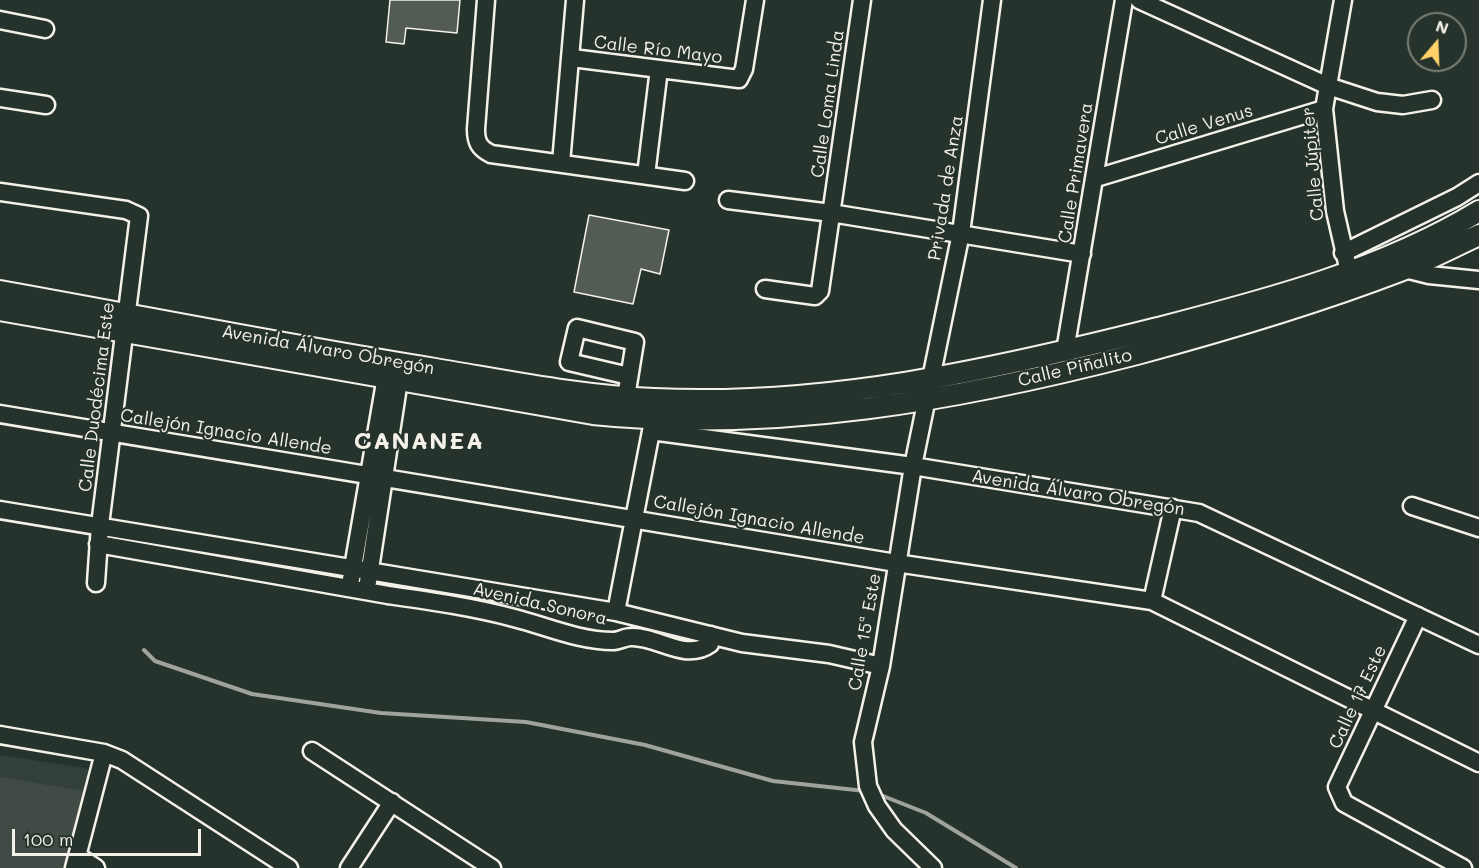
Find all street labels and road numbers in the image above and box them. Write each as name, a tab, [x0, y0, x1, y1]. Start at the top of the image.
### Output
street label: Calle Loma Linda	[807, 29, 849, 179]
street label: Calle Río Mayo	[593, 31, 723, 69]
street label: Calle Venus	[1152, 100, 1256, 150]
street label: Calle Primavera	[1054, 101, 1098, 245]
street label: Calle Júpiter	[1297, 106, 1329, 222]
street label: Privada de Anza	[924, 114, 968, 262]
street label: Calle Duodécima Este	[75, 301, 119, 493]
street label: Avenida Álvaro Obregón	[220, 321, 436, 379]
street label: Calle Piñalito	[1016, 344, 1134, 392]
street label: Callejón Ignacio Allende	[119, 405, 333, 459]
street label: Avenida Álvaro Obregón	[970, 465, 1186, 521]
street label: Callejón Ignacio Allende	[652, 491, 866, 549]
street label: Calle 15ª Este	[844, 572, 886, 692]
street label: Avenida Sonora	[471, 578, 609, 630]
street label: Calle 17 Este	[1325, 642, 1391, 752]

